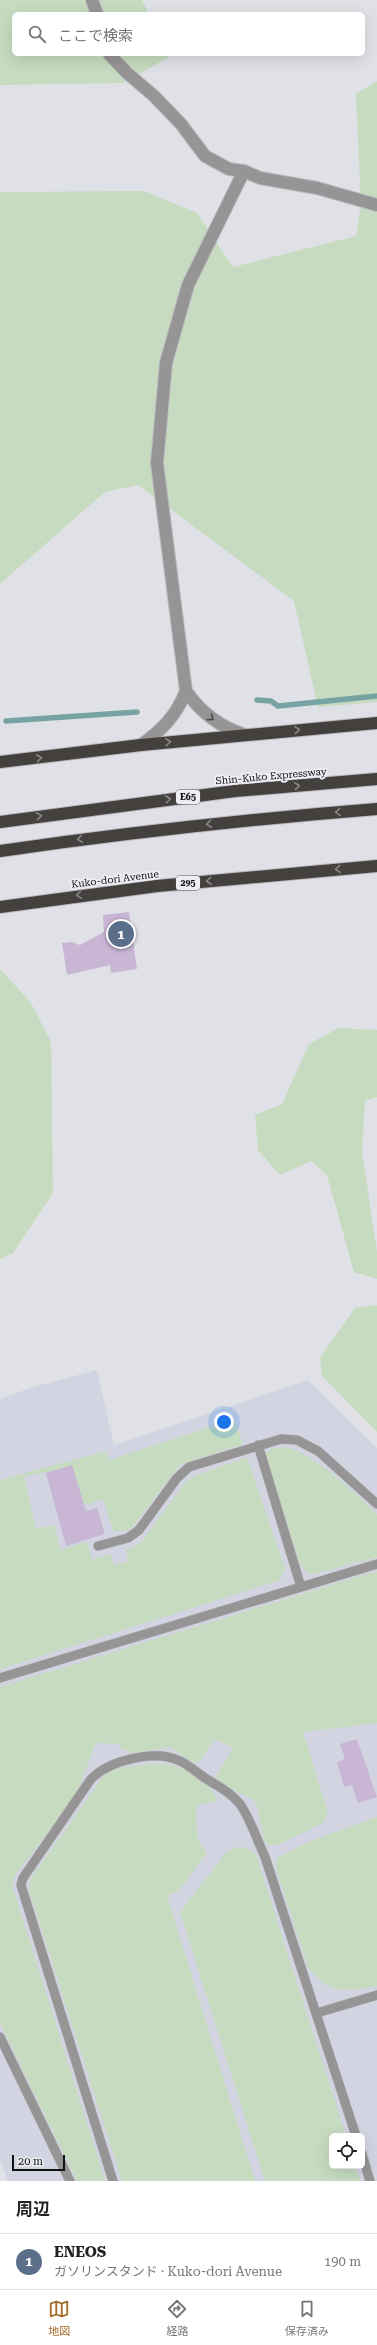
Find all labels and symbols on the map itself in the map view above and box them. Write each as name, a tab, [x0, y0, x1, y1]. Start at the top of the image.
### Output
one-way arrow	[207, 714, 214, 721]
one-way arrow	[294, 726, 300, 735]
one-way arrow	[165, 738, 171, 747]
one-way arrow	[36, 754, 42, 763]
street label: Shin-Kuko Expressway	[215, 766, 327, 786]
one-way arrow	[294, 781, 300, 790]
road number: E65	[176, 790, 200, 804]
one-way arrow	[164, 795, 171, 804]
one-way arrow	[335, 807, 341, 816]
one-way arrow	[36, 812, 42, 821]
one-way arrow	[206, 819, 212, 828]
one-way arrow	[77, 834, 83, 843]
one-way arrow	[335, 864, 341, 873]
street label: Kuko-dori Avenue	[71, 868, 160, 890]
road number: 295	[176, 876, 200, 890]
one-way arrow	[206, 876, 212, 885]
one-way arrow	[76, 890, 83, 899]
pin: 1	[108, 919, 134, 949]
your location	[214, 1412, 234, 1432]
scale bar	[12, 2153, 65, 2172]

